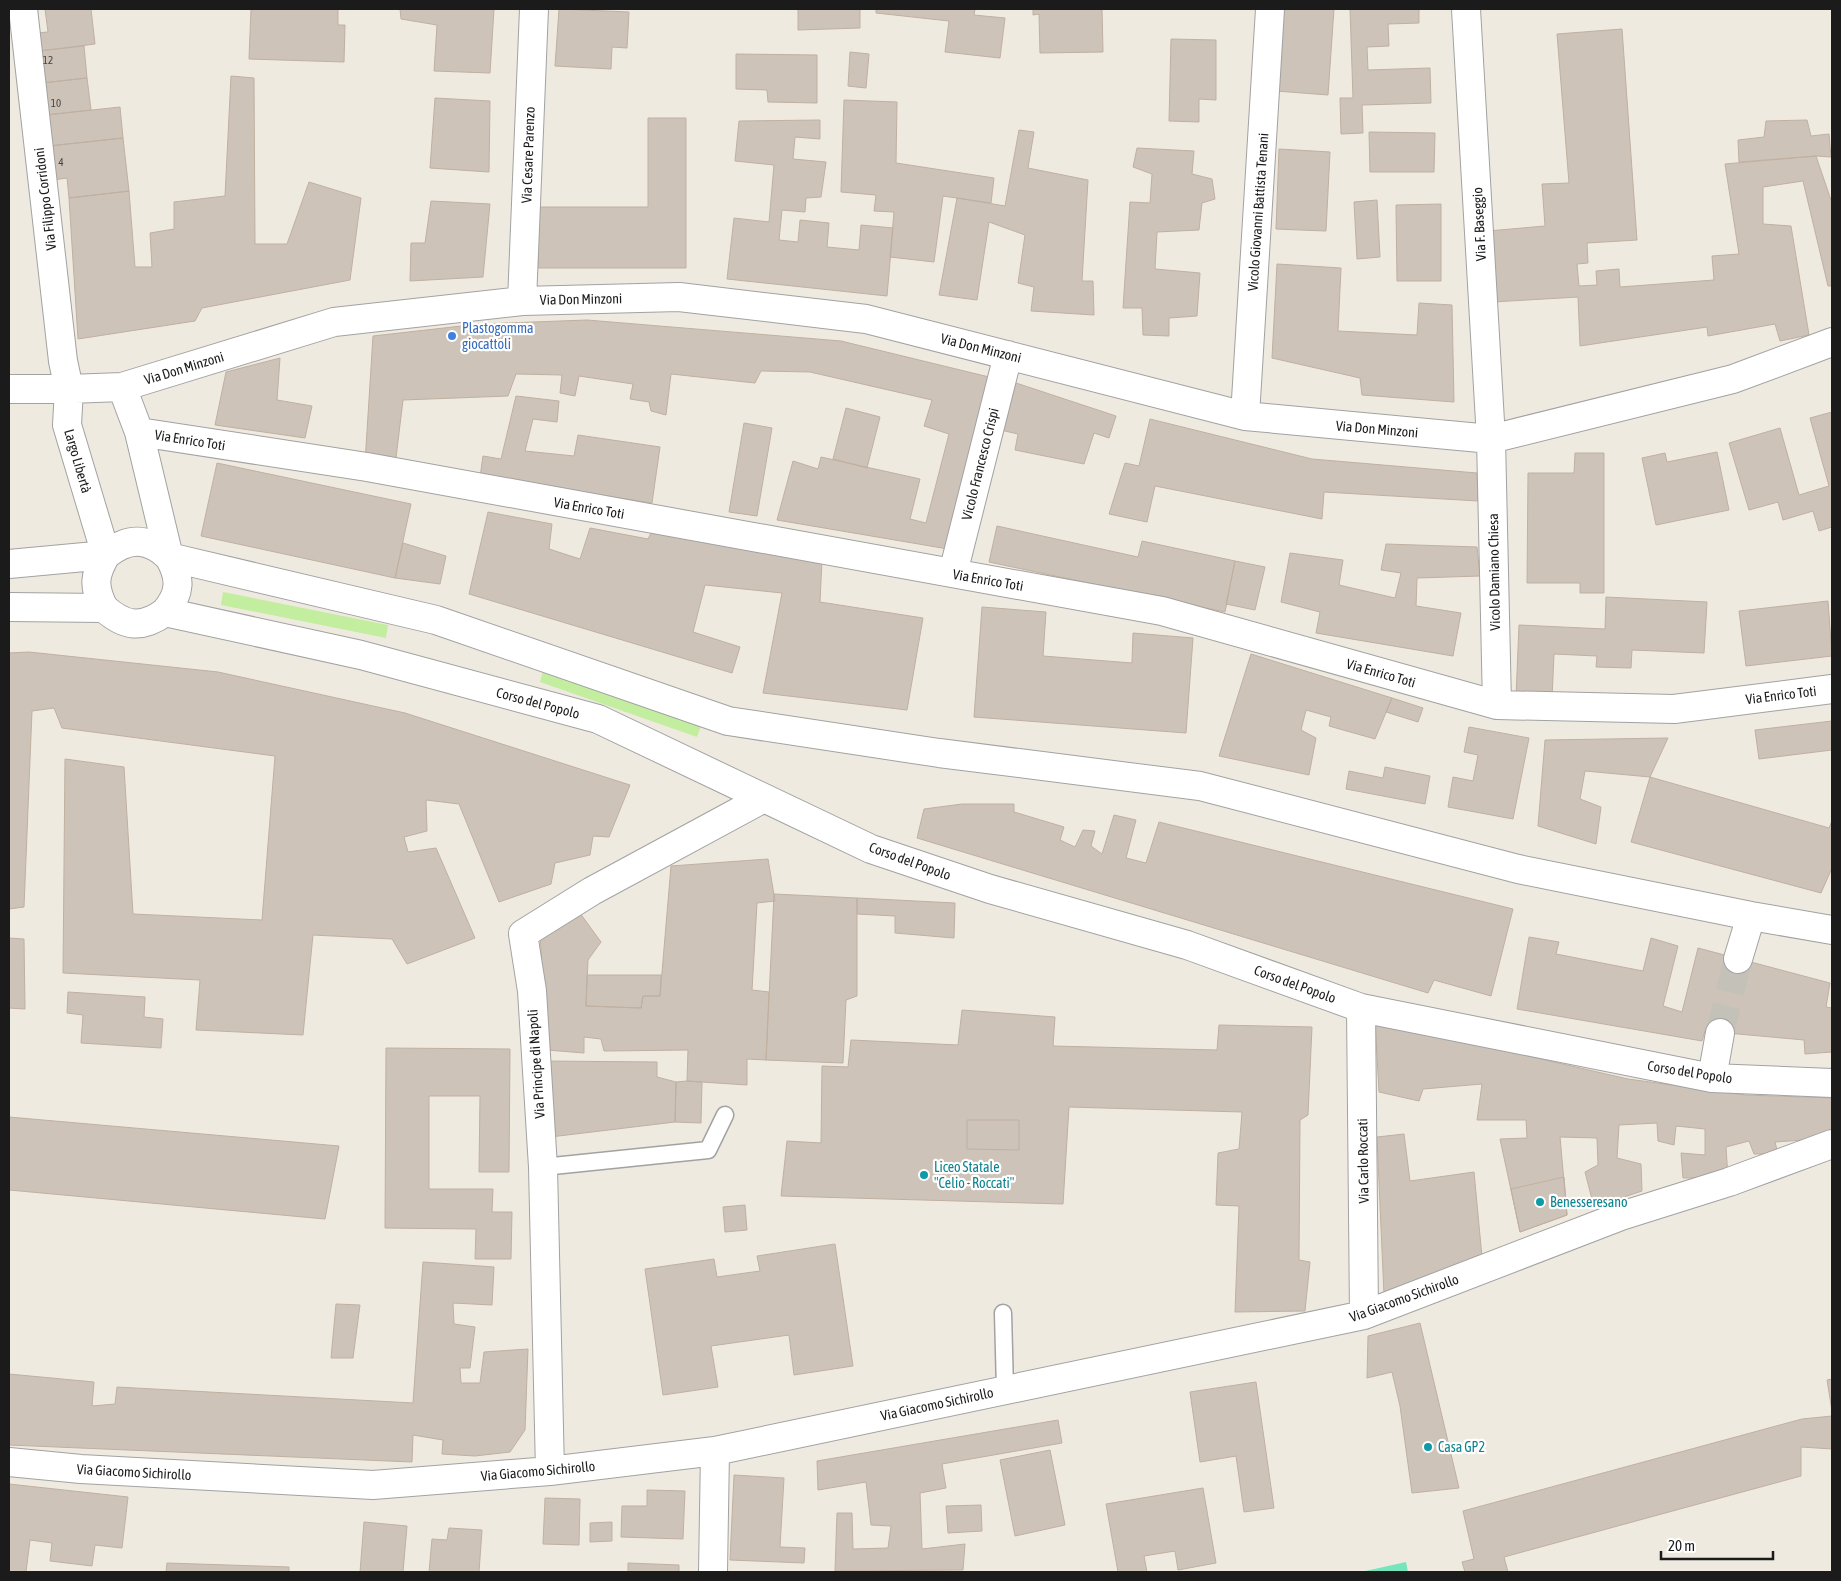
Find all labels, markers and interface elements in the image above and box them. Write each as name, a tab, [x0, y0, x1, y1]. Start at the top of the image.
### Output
house number: 12	[43, 54, 53, 66]
house number: 10	[51, 97, 61, 109]
street label: Via Cesare Parenzo	[518, 106, 538, 204]
street label: Vicolo Giovanni Battista Tenani	[1244, 132, 1272, 292]
street label: Via Filippo Corridoni	[31, 147, 59, 251]
house number: 4	[58, 156, 64, 168]
street label: Via F. Baseggio	[1469, 187, 1489, 261]
street label: Via Don Minzoni	[540, 290, 622, 308]
place label: Plastogomma giocattoli	[462, 320, 533, 352]
marker: Plastogomma giocattoli	[446, 330, 458, 342]
street label: Via Don Minzoni	[939, 330, 1023, 366]
street label: Via Don Minzoni	[142, 348, 226, 388]
street label: Vicolo Francesco Crispi	[958, 406, 1002, 522]
street label: Via Don Minzoni	[1335, 417, 1419, 441]
street label: Largo Libertà	[61, 427, 95, 495]
street label: Via Enrico Toti	[153, 427, 227, 453]
street label: Via Enrico Toti	[552, 494, 626, 522]
street label: Vicolo Damiano Chiesa	[1485, 513, 1503, 631]
street label: Via Enrico Toti	[951, 566, 1025, 594]
street label: Via Enrico Toti	[1344, 655, 1418, 691]
street label: Via Enrico Toti	[1745, 683, 1817, 707]
street label: Corso del Popolo	[495, 684, 581, 722]
street label: Corso del Popolo	[867, 839, 953, 883]
street label: Corso del Popolo	[1252, 962, 1338, 1006]
street label: Via Principe di Napoli	[524, 1009, 548, 1119]
street label: Corso del Popolo	[1646, 1057, 1734, 1087]
street label: Via Carlo Roccati	[1354, 1118, 1372, 1204]
place label: Liceo Statale "Celio - Roccati"	[934, 1159, 1015, 1191]
marker: Liceo Statale "Celio - Roccati"	[918, 1169, 930, 1181]
place label: Benesseresano	[1550, 1194, 1628, 1210]
marker: Benesseresano	[1534, 1196, 1546, 1208]
street label: Via Giacomo Sichirollo	[1347, 1271, 1461, 1325]
street label: Via Giacomo Sichirollo	[879, 1384, 995, 1424]
place label: Casa GP2	[1438, 1439, 1485, 1455]
marker: Casa GP2	[1422, 1441, 1434, 1453]
street label: Via Giacomo Sichirollo	[480, 1458, 596, 1484]
street label: Via Giacomo Sichirollo	[76, 1461, 192, 1483]
scale bar	[1661, 1528, 1774, 1560]
text: 20 m	[1668, 1537, 1695, 1554]

